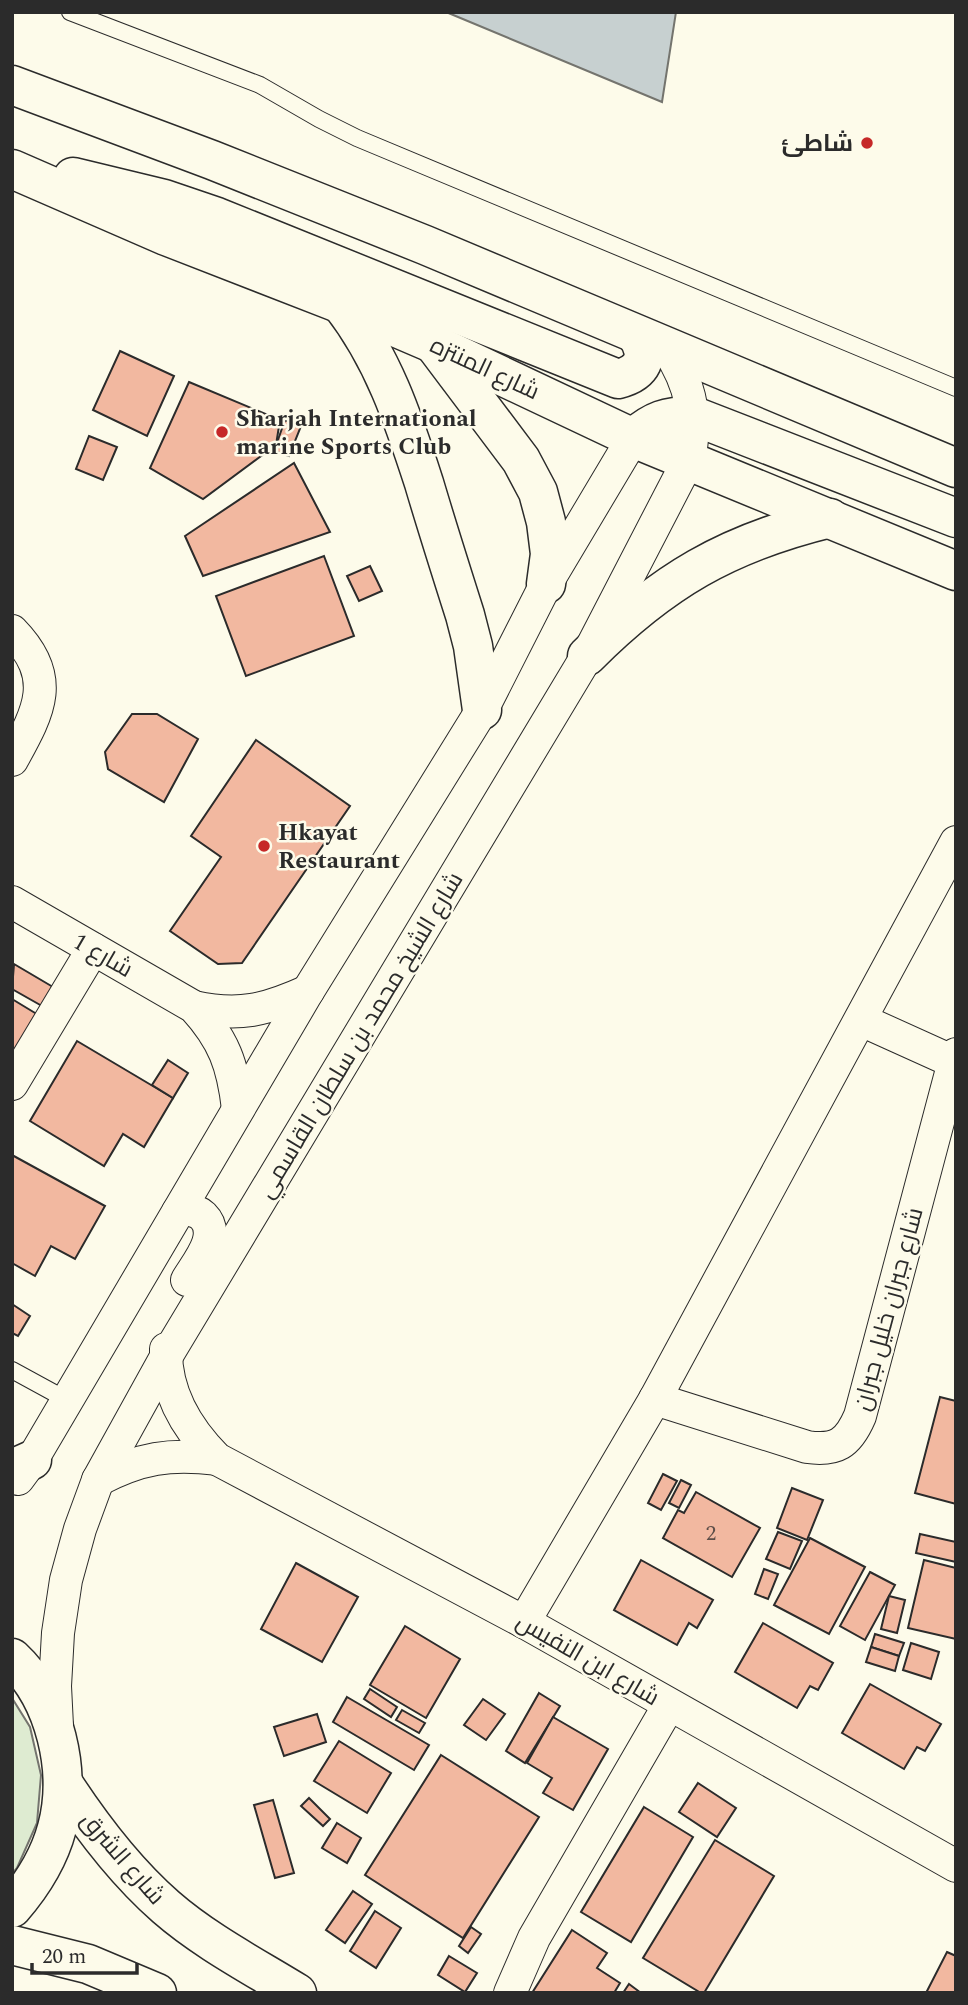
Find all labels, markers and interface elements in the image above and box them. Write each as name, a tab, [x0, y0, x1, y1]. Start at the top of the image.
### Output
place label: شاطئ	[782, 126, 853, 162]
marker: شاطئ	[859, 135, 875, 151]
street label: شارع المنتزه	[424, 328, 545, 410]
place label: Sharjah International marine Sports Club	[236, 401, 477, 465]
marker: Sharjah International marine Sports Club	[214, 424, 230, 440]
place label: Hkayat Restaurant	[278, 815, 400, 879]
marker: Hkayat Restaurant	[256, 838, 272, 854]
street label: شارع الشيخ محمد بن سلطان القاسمي	[249, 865, 473, 1206]
street label: شارع 1	[66, 924, 139, 988]
street label: شارع جبران خليل جبران	[845, 1204, 933, 1415]
house number: 2	[706, 1518, 716, 1550]
street label: شارع ابن النفيس	[509, 1604, 666, 1716]
street label: شارع الشرق	[71, 1804, 173, 1913]
scale bar	[32, 1932, 136, 1976]
text: 20 m	[42, 1941, 86, 1973]

